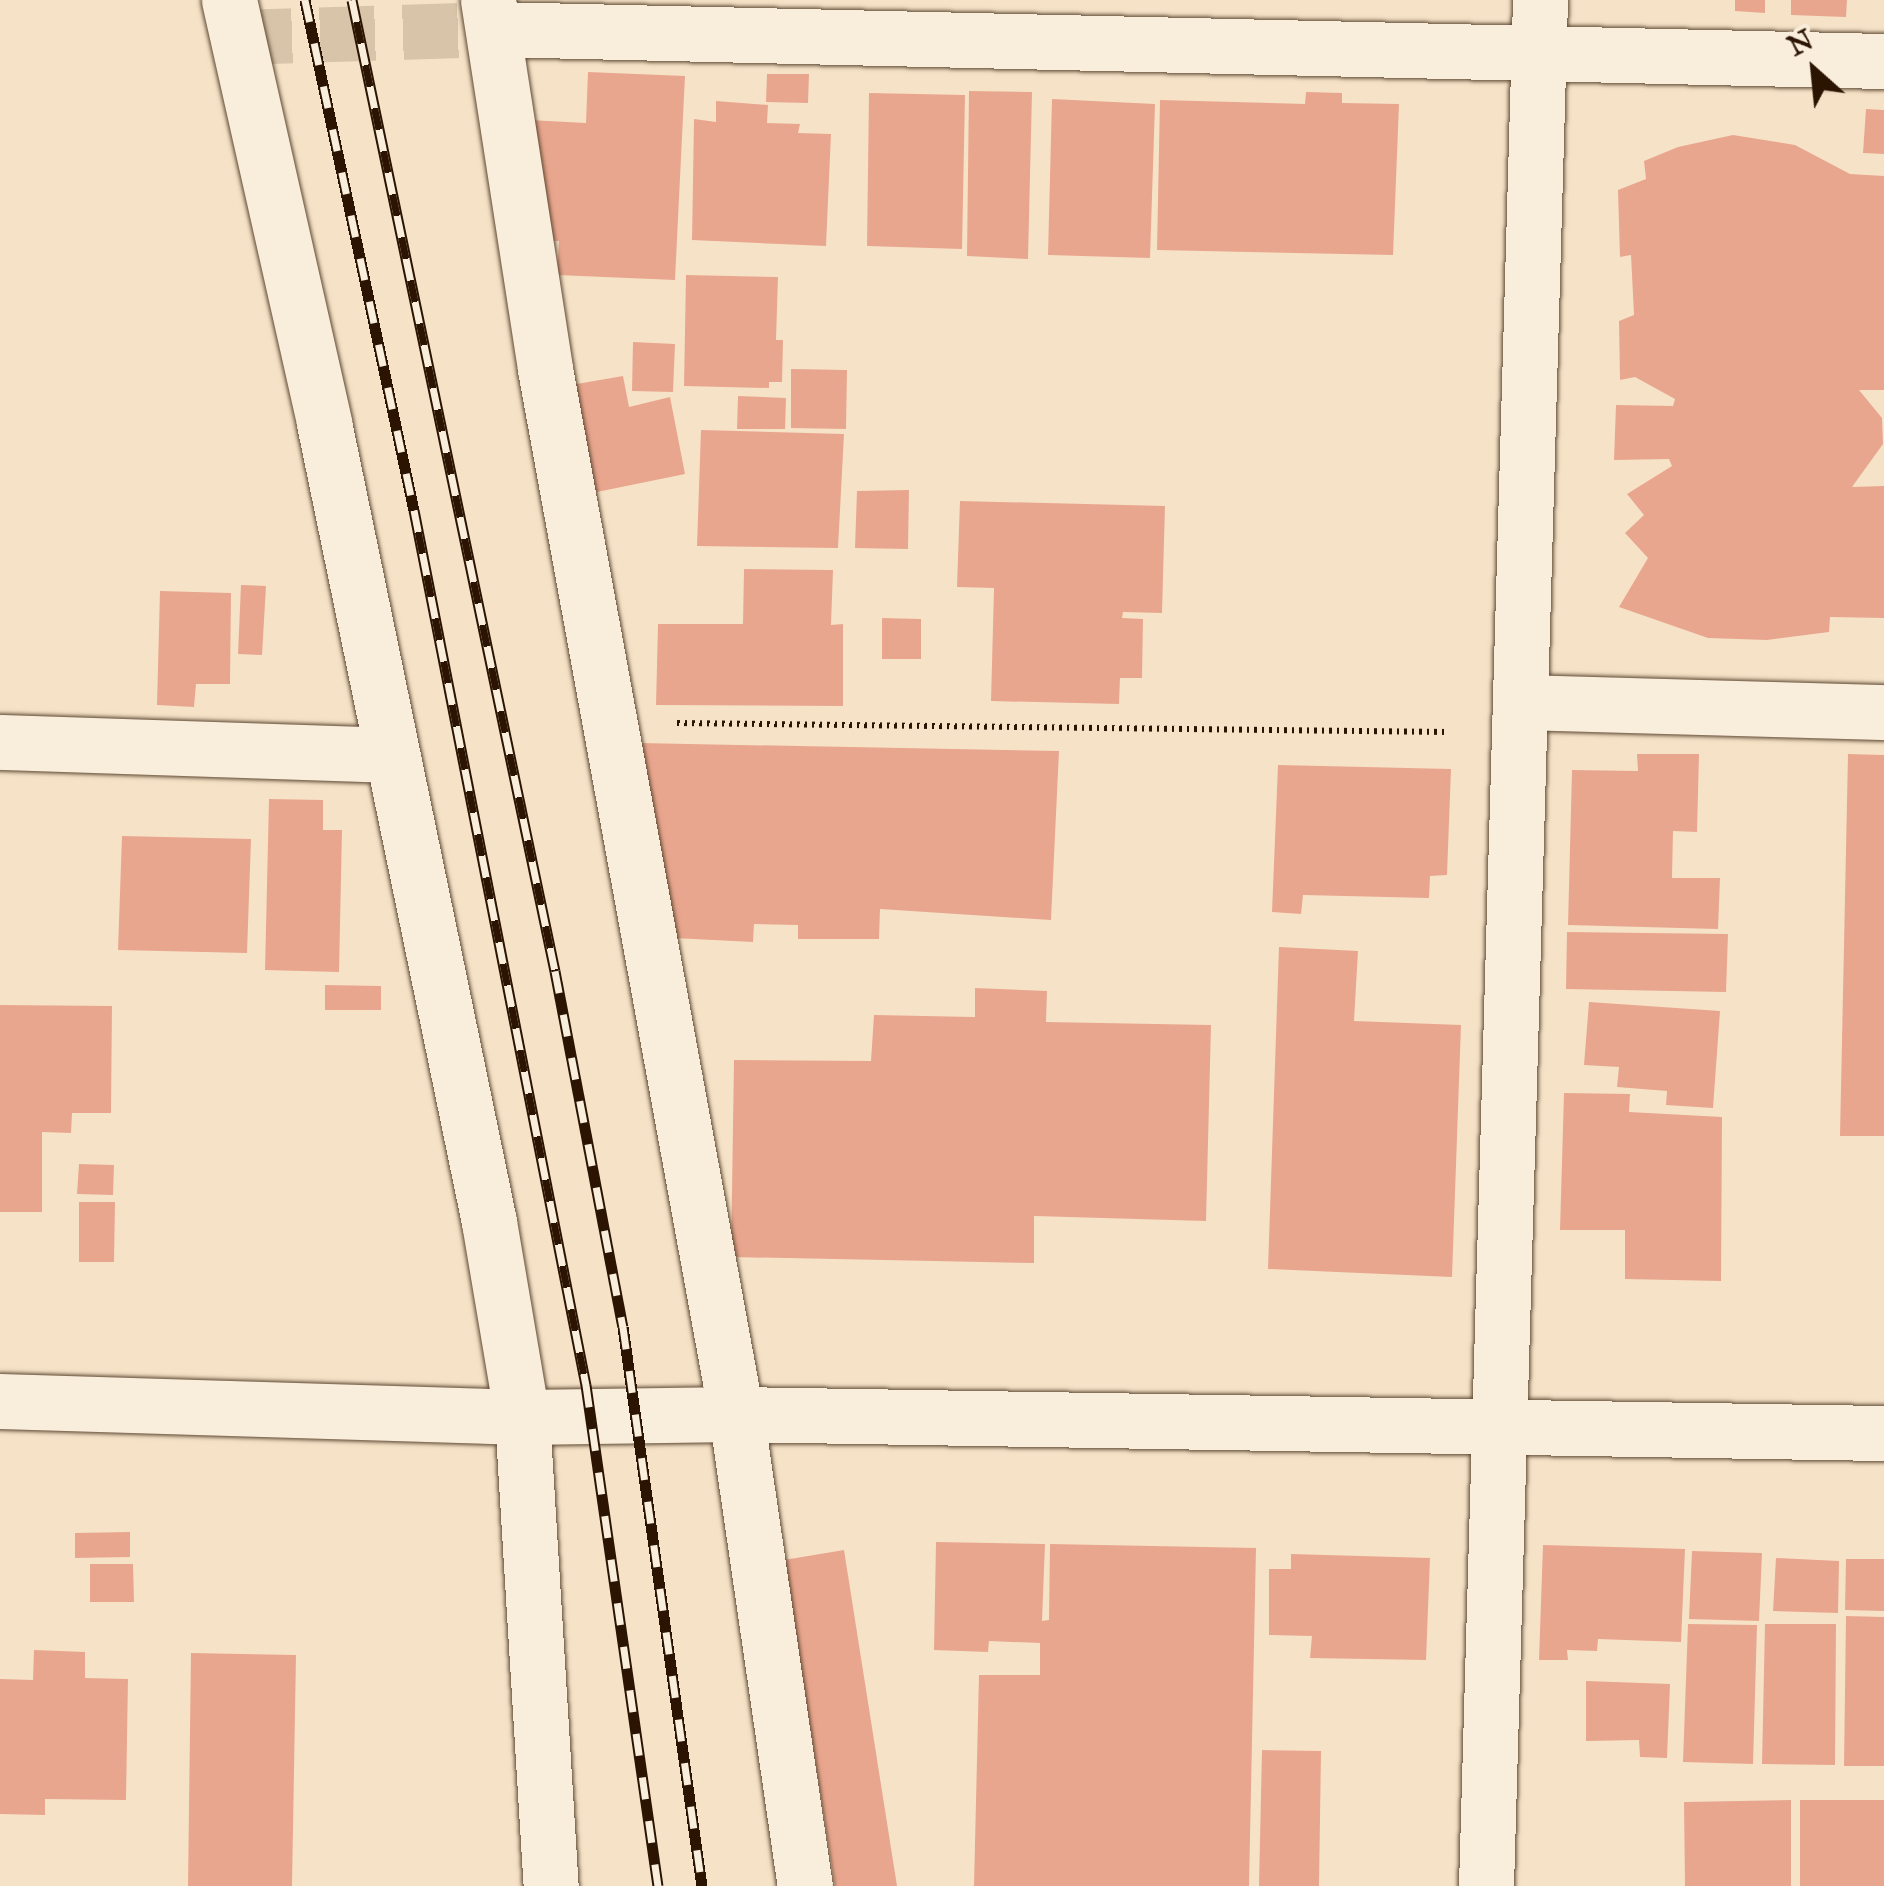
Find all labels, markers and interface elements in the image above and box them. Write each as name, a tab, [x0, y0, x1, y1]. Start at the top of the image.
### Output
north arrow	[1764, 20, 1864, 120]
text: N	[1782, 22, 1819, 64]

